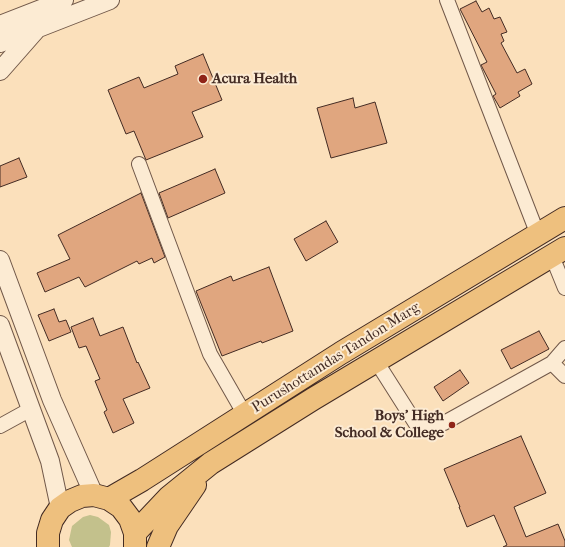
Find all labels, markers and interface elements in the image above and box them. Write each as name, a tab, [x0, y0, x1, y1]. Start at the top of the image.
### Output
place label: Acura Health	[212, 70, 297, 88]
marker: Acura Health	[197, 73, 209, 85]
street label: Purushottamdas Tandon Marg	[249, 299, 423, 417]
place label: Boys' High School & College	[335, 407, 444, 442]
marker: Boys' High School & College	[447, 420, 457, 430]

